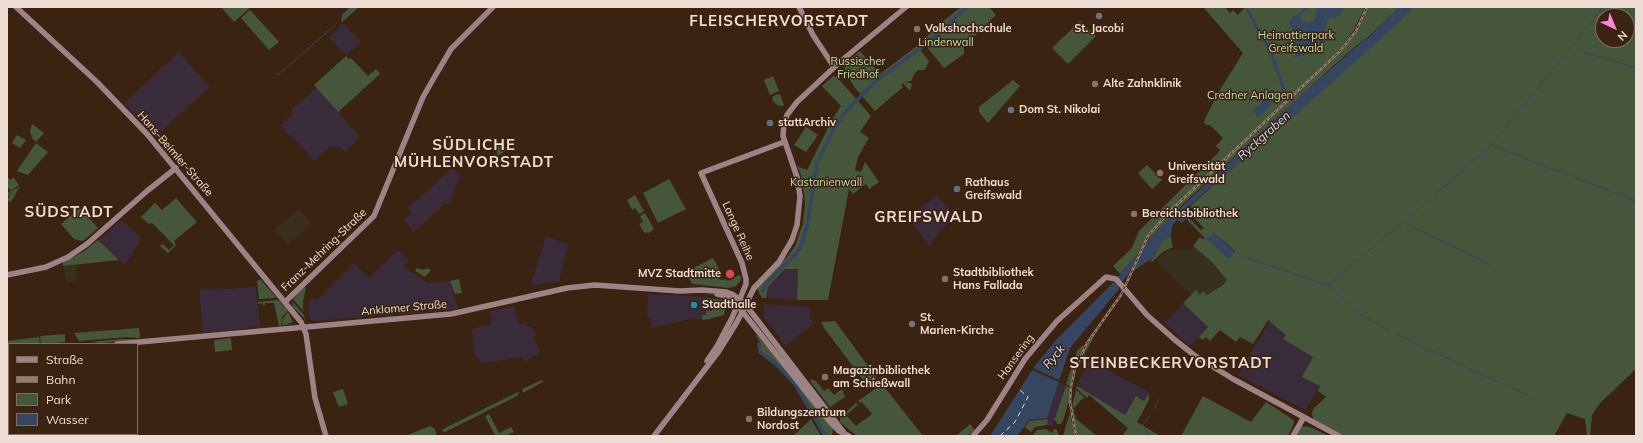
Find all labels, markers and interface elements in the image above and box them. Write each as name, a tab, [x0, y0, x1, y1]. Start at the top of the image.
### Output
north arrow	[1595, 8, 1635, 48]
marker: St. Jacobi	[1094, 11, 1104, 21]
district label: FLEISCHERVORSTADT	[689, 12, 869, 30]
place label: Volkshochschule	[925, 22, 1012, 36]
place label: St. Jacobi	[1074, 22, 1124, 36]
marker: Volkshochschule	[912, 24, 922, 34]
text: N	[1615, 28, 1630, 44]
park label: Heimattierpark Greifswald	[1258, 29, 1334, 55]
park label: Lindenwall	[918, 36, 974, 50]
park label: Russischer Friedhof	[831, 55, 885, 81]
place label: Alte Zahnklinik	[1103, 77, 1181, 91]
marker: Alte Zahnklinik	[1090, 79, 1100, 89]
park label: Credner Anlagen	[1207, 89, 1293, 103]
place label: Dom St. Nikolai	[1019, 103, 1100, 117]
marker: Dom St. Nikolai	[1006, 105, 1016, 115]
street label: Hans-Beimler-Straße	[134, 109, 216, 199]
water label: Ryckgraben	[1235, 109, 1293, 163]
place label: stattArchiv	[778, 116, 836, 130]
marker: stattArchiv	[765, 118, 775, 128]
district label: SÜDLICHE MÜHLENVORSTADT	[394, 136, 554, 171]
place label: Universität Greifswald	[1168, 160, 1225, 186]
marker: Universität Greifswald	[1155, 168, 1165, 178]
park label: Kastanienwall	[790, 176, 862, 190]
place label: Rathaus Greifswald	[965, 176, 1022, 202]
marker: Rathaus Greifswald	[952, 184, 962, 194]
street label: Lange Reihe	[719, 200, 757, 262]
district label: SÜDSTADT	[24, 203, 114, 221]
street label: Franz-Mehring-Straße	[279, 206, 369, 294]
place label: Bereichsbibliothek	[1142, 207, 1238, 221]
district label: GREIFSWALD	[874, 208, 984, 226]
marker: Bereichsbibliothek	[1129, 209, 1139, 219]
place label: Stadtbibliothek Hans Fallada	[953, 266, 1034, 292]
place label: MVZ Stadtmitte	[638, 267, 721, 281]
marker: MVZ Stadtmitte	[724, 268, 736, 280]
marker: Stadtbibliothek Hans Fallada	[940, 274, 950, 284]
street label: Anklamer Straße	[361, 298, 447, 318]
place label: Stadthalle	[702, 298, 756, 312]
marker: Stadthalle	[689, 300, 699, 310]
place label: St. Marien-Kirche	[920, 311, 994, 337]
marker: St. Marien-Kirche	[907, 319, 917, 329]
street label: Hansering	[995, 332, 1037, 382]
water label: Ryck	[1040, 342, 1068, 372]
legend	[8, 343, 138, 435]
text: Straße	[46, 352, 83, 367]
district label: STEINBECKERVORSTADT	[1070, 354, 1272, 372]
place label: Magazinbibliothek am Schießwall	[833, 364, 930, 390]
text: Bahn	[46, 372, 75, 387]
marker: Magazinbibliothek am Schießwall	[820, 372, 830, 382]
text: Park	[46, 392, 71, 407]
place label: Bildungszentrum Nordost	[757, 406, 846, 432]
text: Wasser	[46, 412, 89, 427]
marker: Bildungszentrum Nordost	[744, 414, 754, 424]

